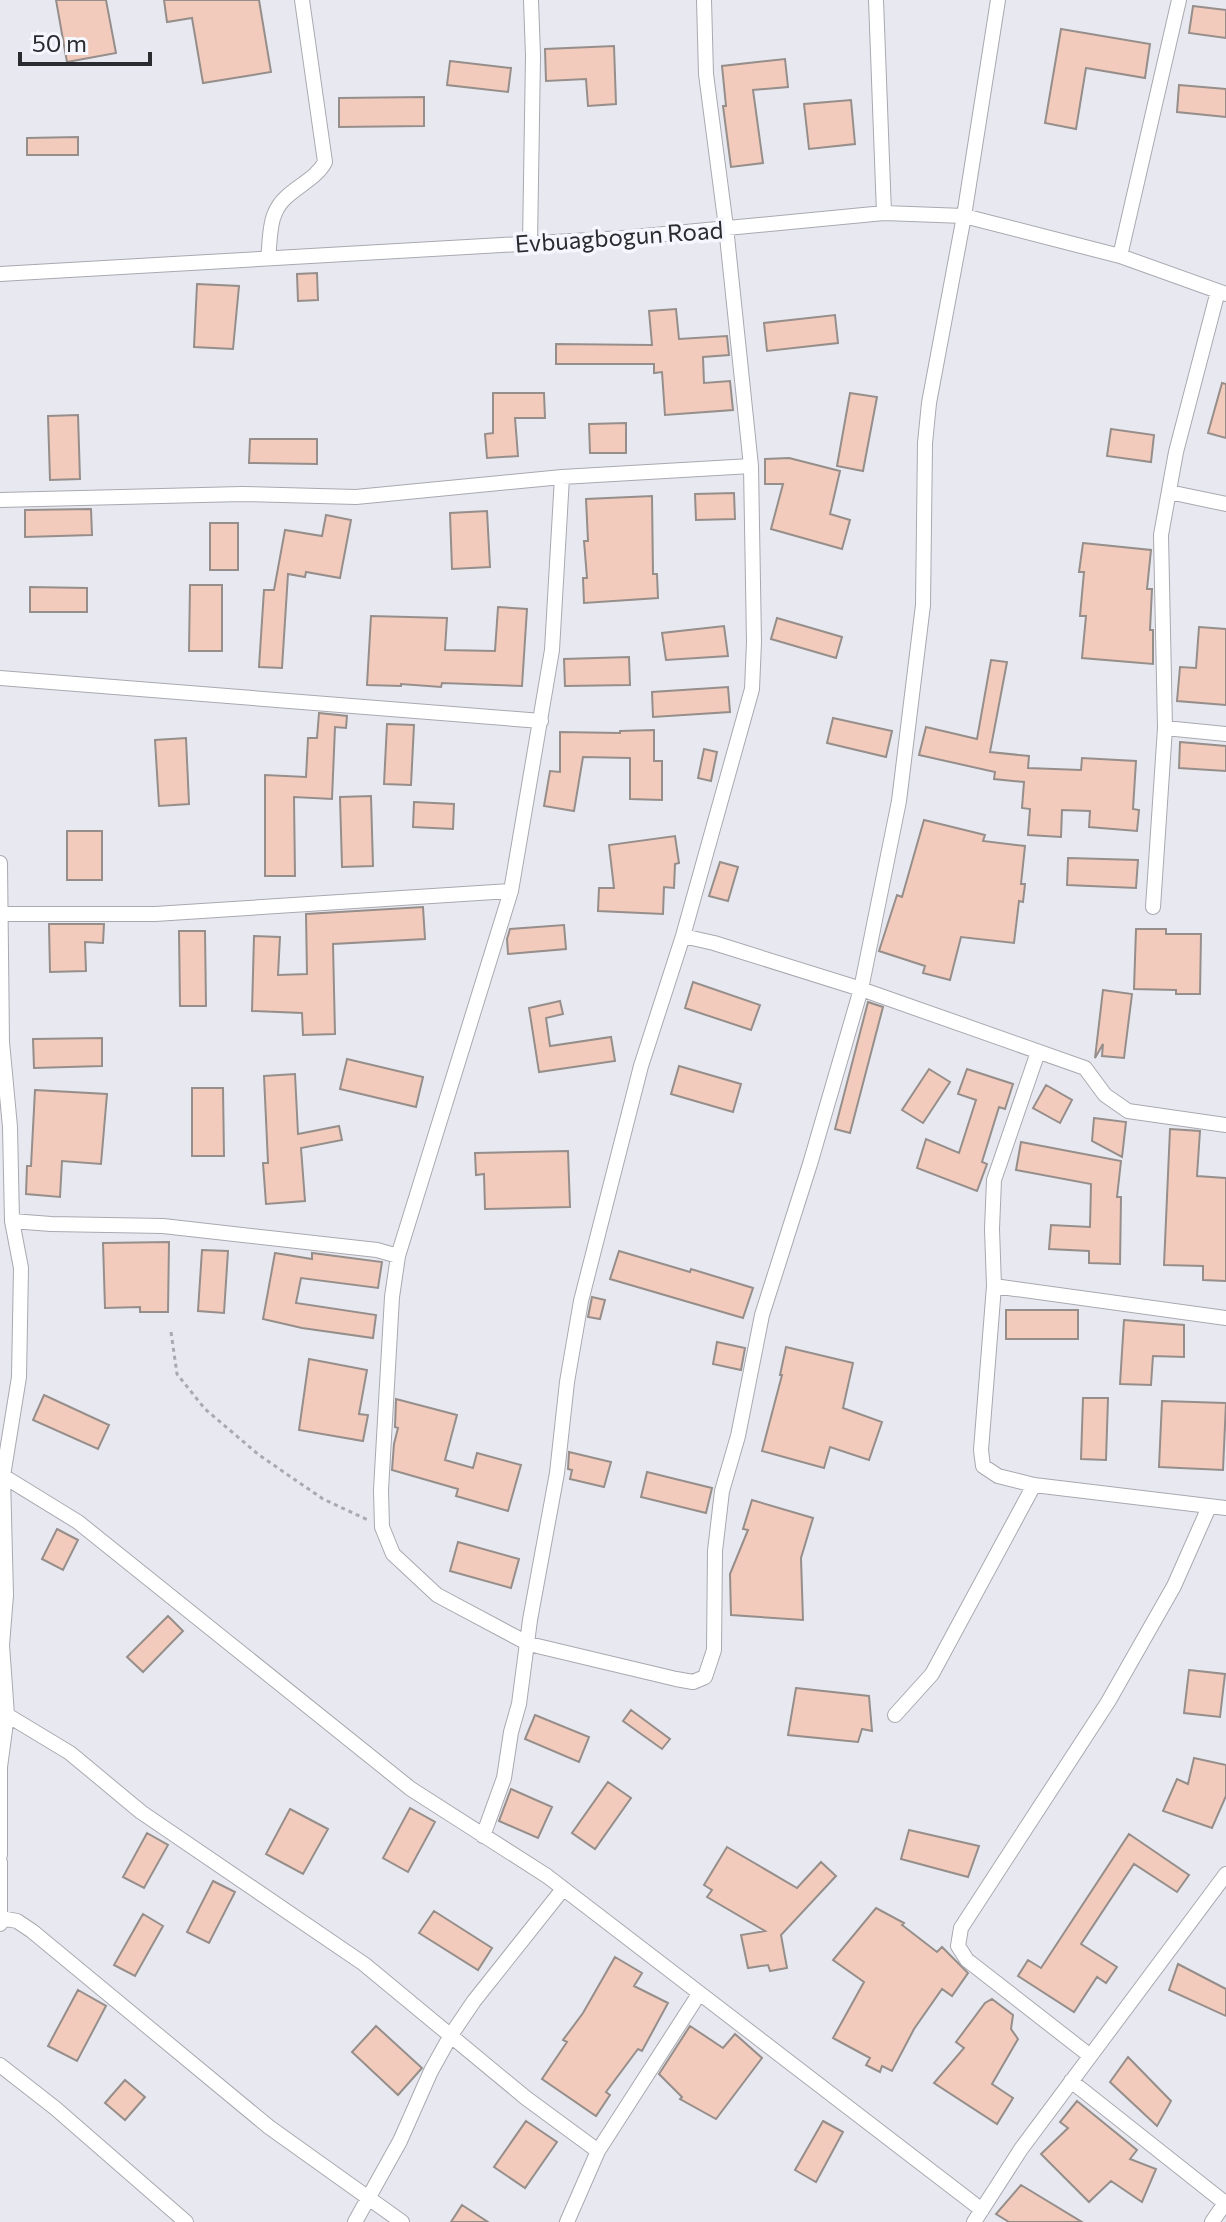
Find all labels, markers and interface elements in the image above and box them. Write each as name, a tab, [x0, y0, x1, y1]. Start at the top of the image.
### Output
scale bar	[20, 16, 150, 66]
text: 50 m	[32, 28, 87, 57]
street label: Evbuagbogun Road	[514, 214, 724, 258]

